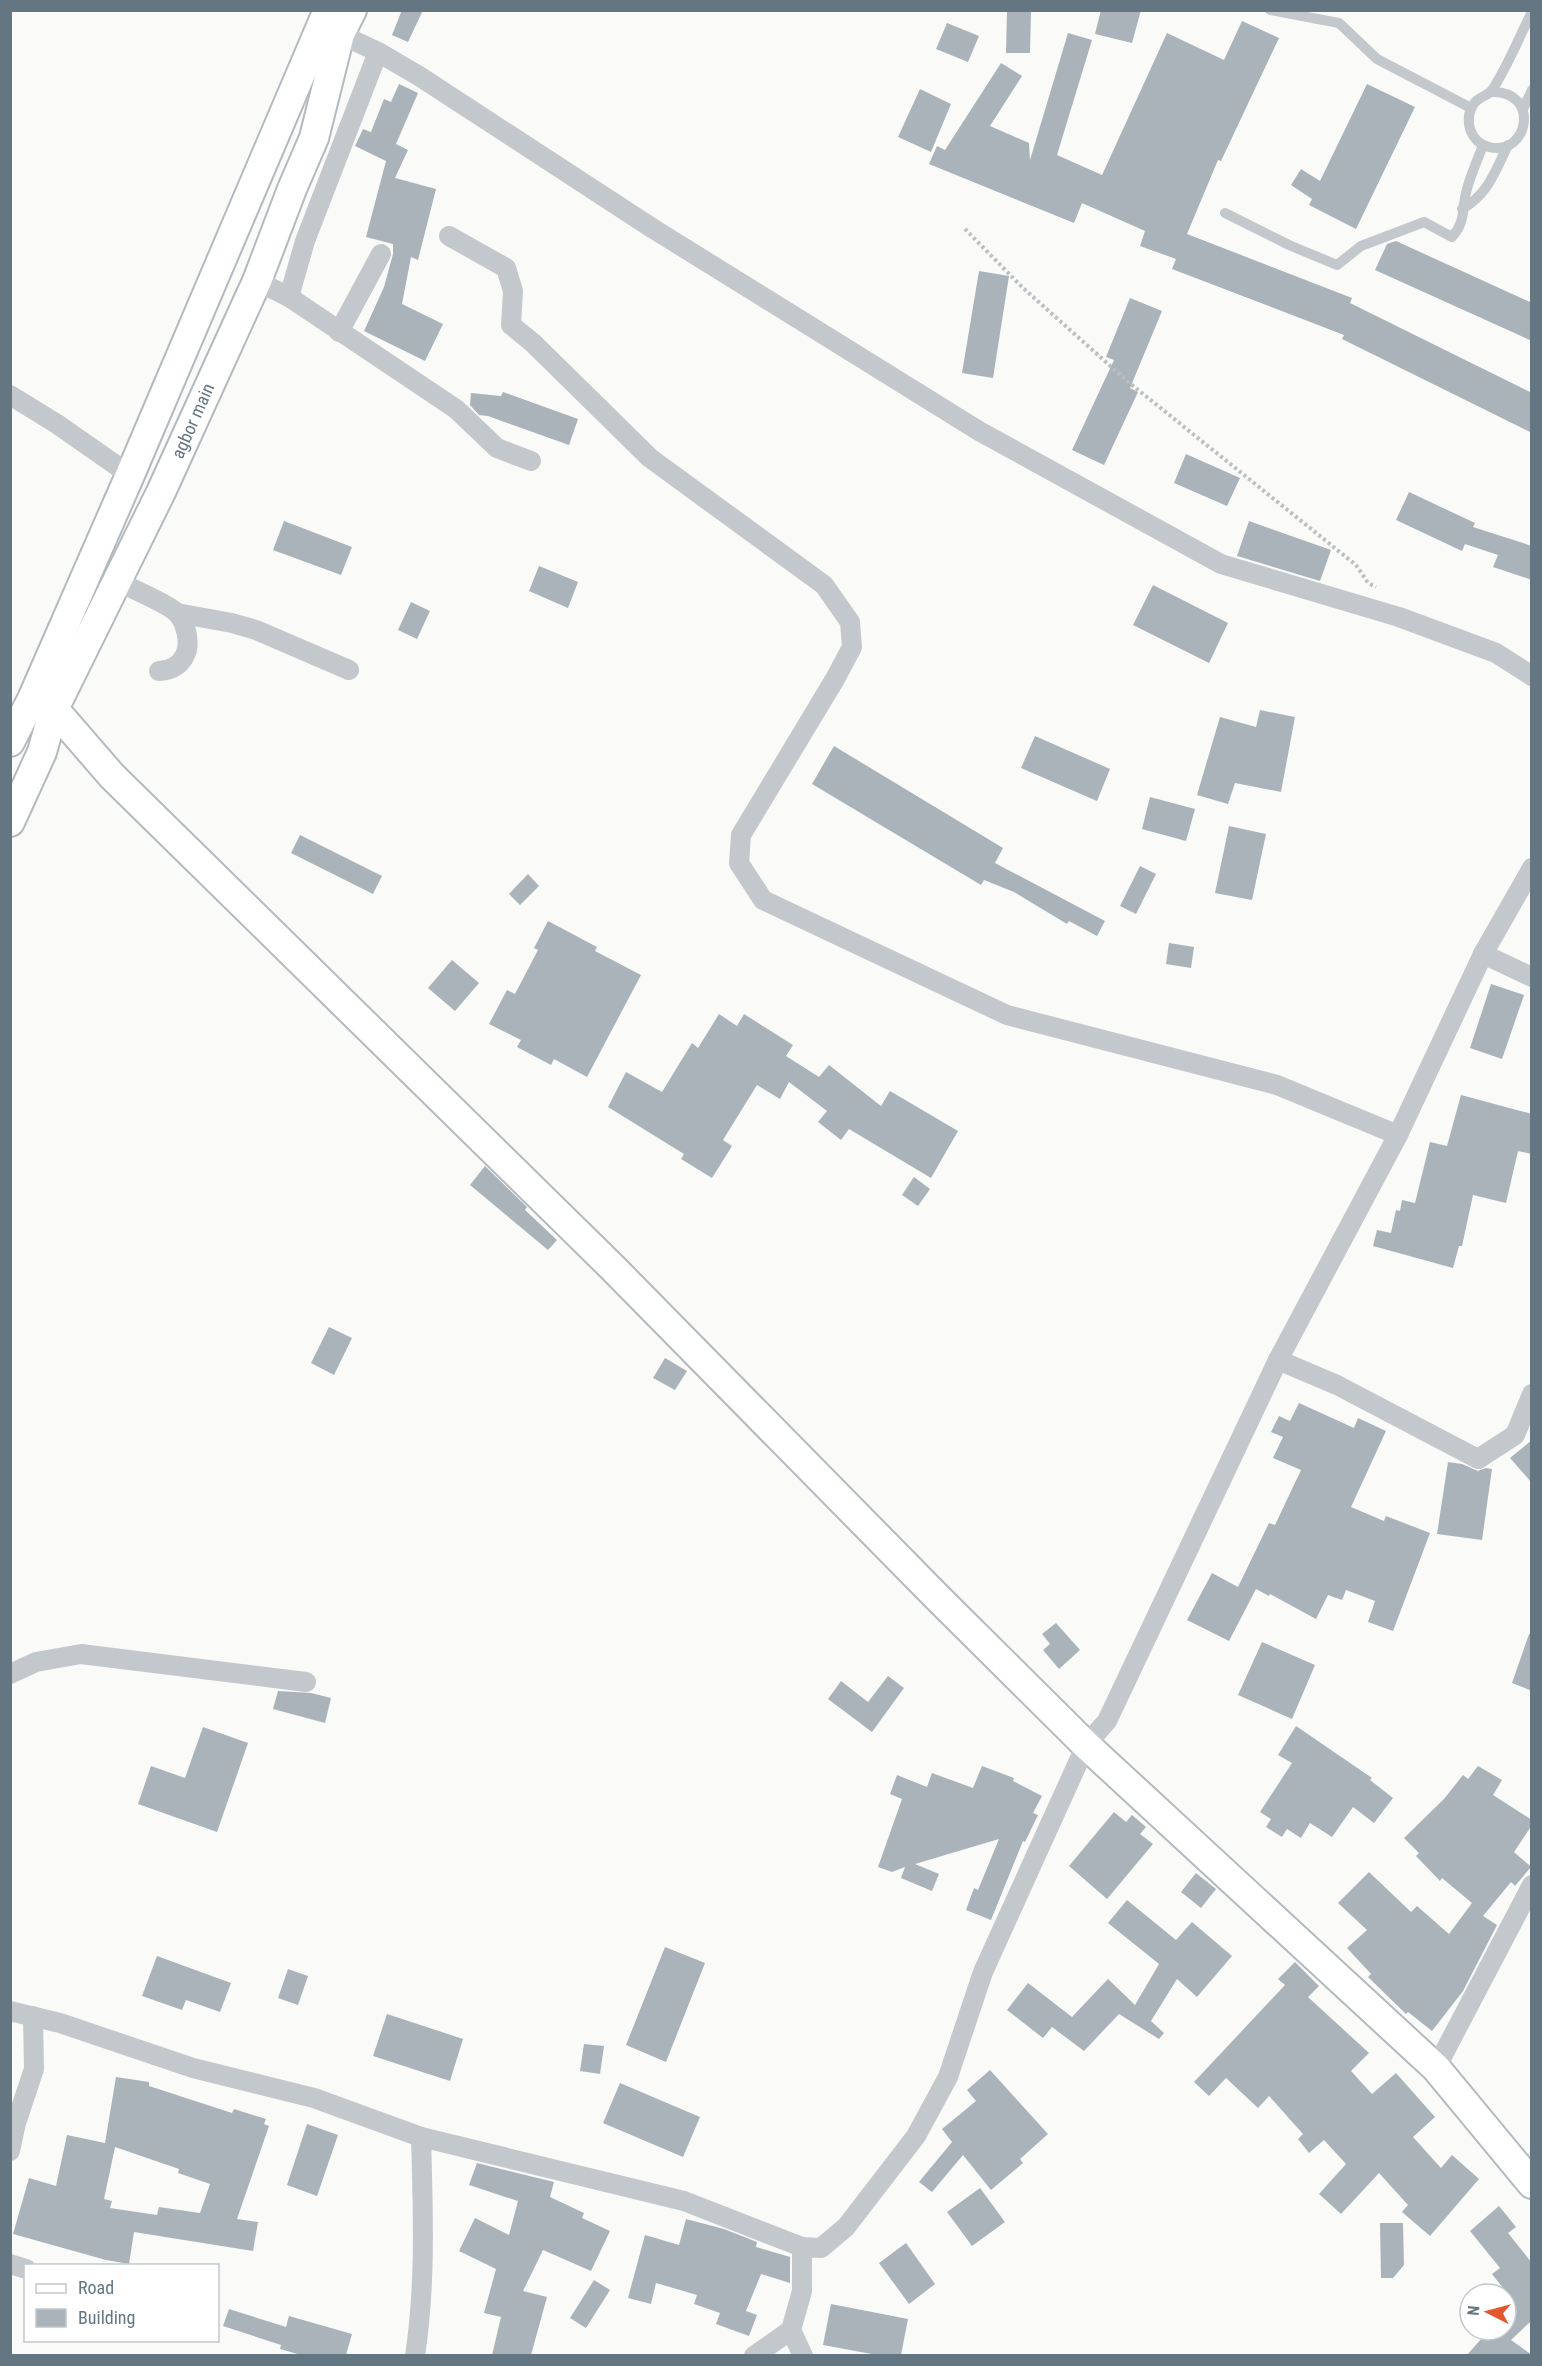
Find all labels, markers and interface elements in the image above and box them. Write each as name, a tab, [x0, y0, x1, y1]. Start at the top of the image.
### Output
street label: agbor main	[167, 380, 218, 462]
legend	[24, 2264, 219, 2342]
text: Road	[78, 2277, 114, 2298]
north arrow	[1458, 2282, 1518, 2342]
text: N	[1464, 2305, 1484, 2316]
text: Building	[78, 2307, 135, 2328]

